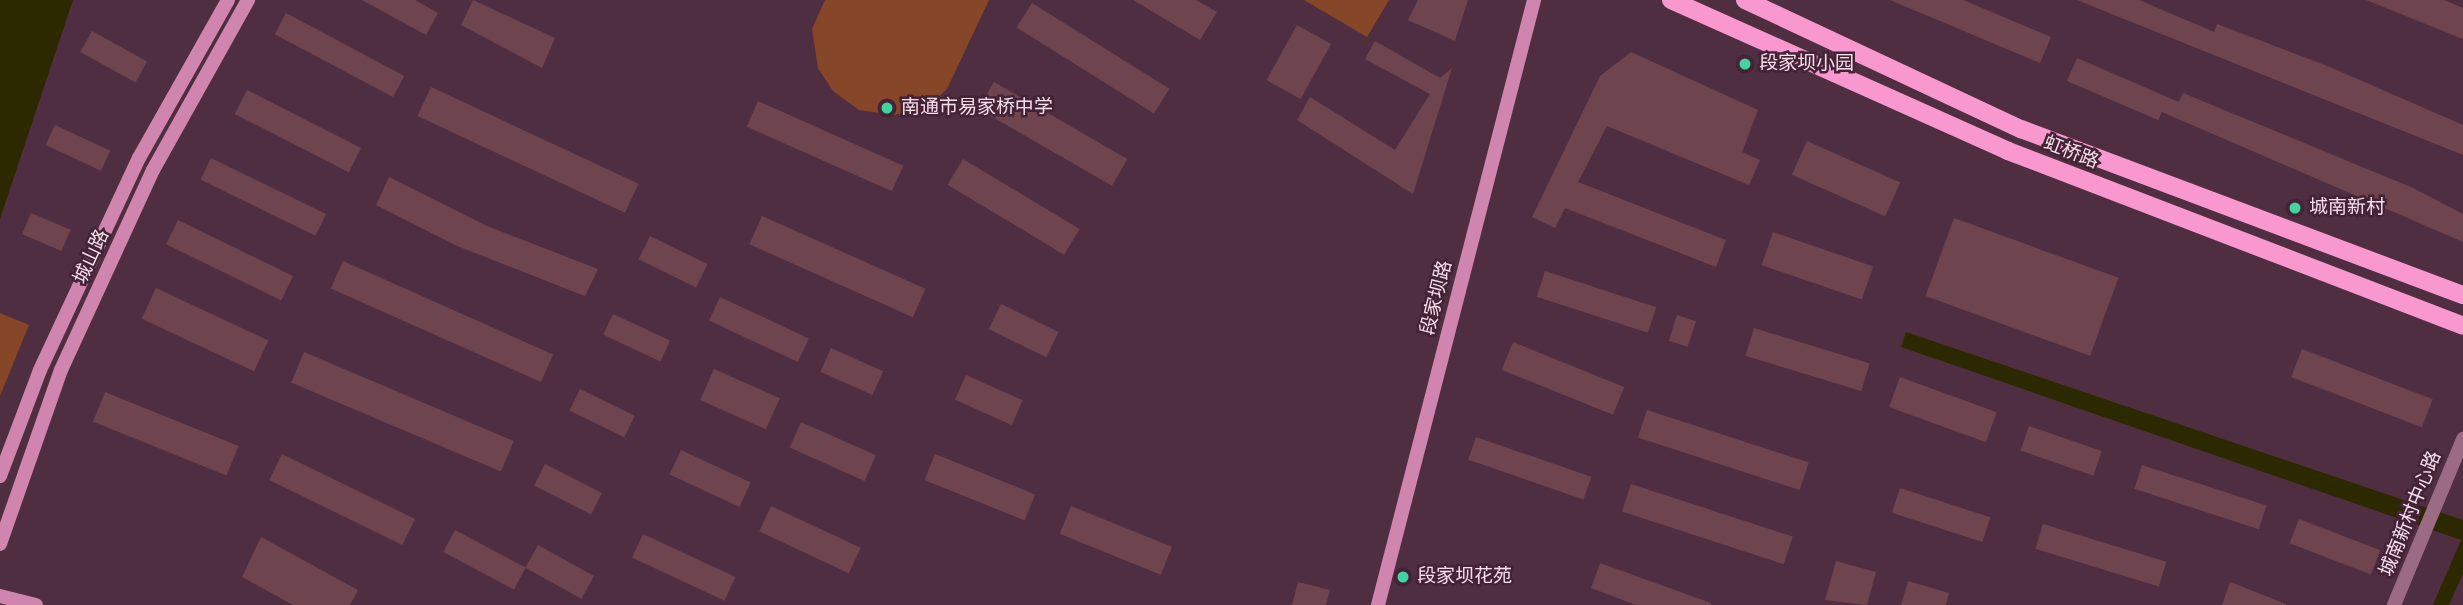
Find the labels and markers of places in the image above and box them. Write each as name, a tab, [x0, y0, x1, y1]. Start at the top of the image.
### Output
place label: 段家坝小园	[1759, 53, 1854, 75]
marker: 段家坝小园	[1737, 56, 1753, 72]
place label: 南通市易家桥中学	[901, 97, 1053, 119]
marker: 南通市易家桥中学	[879, 100, 895, 116]
place label: 城南新村	[2309, 197, 2385, 219]
marker: 城南新村	[2287, 200, 2303, 216]
place label: 段家坝花苑	[1417, 566, 1512, 588]
marker: 段家坝花苑	[1395, 569, 1411, 585]

